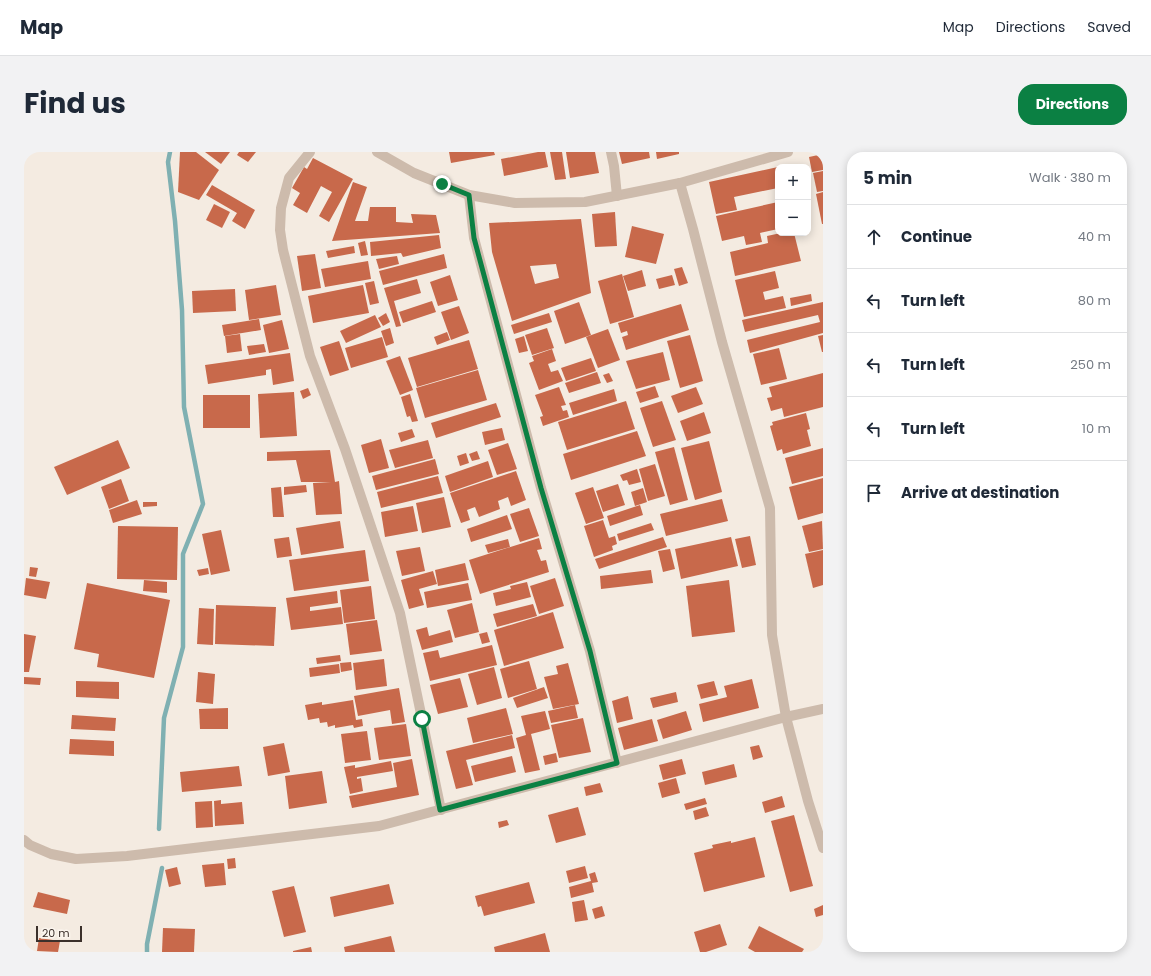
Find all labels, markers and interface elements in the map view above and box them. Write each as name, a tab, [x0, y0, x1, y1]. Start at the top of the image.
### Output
text: Map	[20, 14, 63, 41]
text: Map	[943, 17, 974, 37]
text: Directions	[996, 17, 1065, 37]
text: Saved	[1087, 17, 1131, 37]
text: Find us	[24, 84, 126, 123]
button: Directions	[1018, 84, 1127, 125]
map controls	[775, 164, 811, 236]
button: +	[775, 164, 811, 200]
text: 5 min	[863, 166, 912, 190]
text: Walk · 380 m	[1029, 168, 1111, 187]
route end	[433, 175, 451, 193]
button: −	[775, 200, 811, 236]
icon: ahead	[863, 226, 885, 248]
text: Continue	[901, 226, 972, 247]
text: 40 m	[1078, 227, 1111, 246]
icon: left	[863, 290, 885, 312]
text: Turn left	[901, 290, 965, 311]
text: 80 m	[1078, 291, 1111, 310]
icon: left	[863, 354, 885, 376]
text: Turn left	[901, 354, 965, 375]
text: 250 m	[1070, 355, 1111, 374]
icon: left	[863, 418, 885, 440]
text: Turn left	[901, 418, 965, 439]
text: 10 m	[1082, 419, 1111, 438]
icon: arrive	[863, 482, 885, 504]
text: Arrive at destination	[901, 482, 1059, 503]
route start	[413, 710, 431, 728]
scale bar	[36, 924, 82, 943]
text: 20 m	[42, 925, 70, 941]

